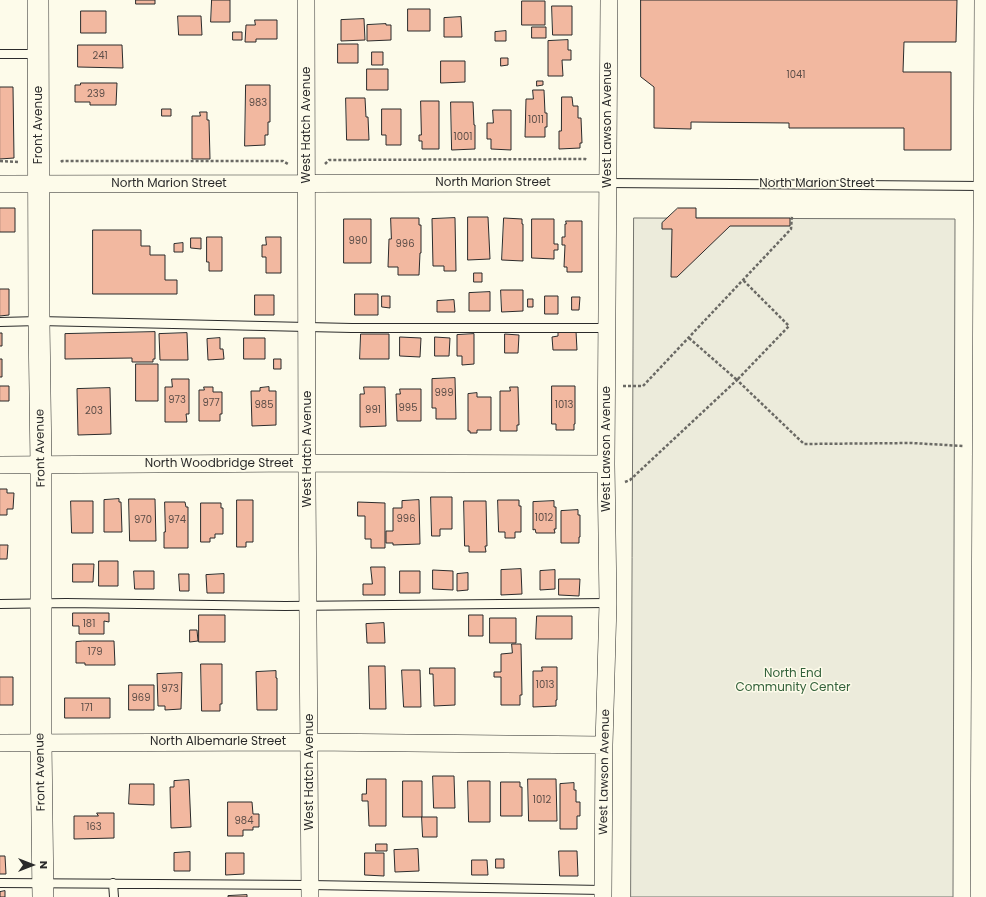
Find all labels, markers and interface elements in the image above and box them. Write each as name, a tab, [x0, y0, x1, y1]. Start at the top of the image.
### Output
house number: 241	[92, 50, 108, 62]
street label: West Lawson Avenue	[601, 62, 615, 188]
street label: West Hatch Avenue	[300, 67, 314, 183]
house number: 1041	[787, 69, 805, 81]
street label: Front Avenue	[32, 86, 46, 164]
house number: 239	[87, 88, 105, 100]
house number: 983	[249, 97, 267, 109]
house number: 1011	[528, 114, 544, 126]
house number: 1001	[454, 131, 472, 143]
street label: North Marion Street	[435, 176, 551, 190]
street label: North Marion Street	[111, 177, 227, 191]
street label: North Marion Street	[759, 177, 875, 191]
house number: 990	[349, 235, 367, 247]
house number: 996	[396, 238, 414, 250]
street label: West Lawson Avenue	[600, 386, 614, 512]
house number: 999	[435, 387, 453, 399]
street label: West Hatch Avenue	[301, 391, 315, 507]
house number: 973	[168, 394, 186, 406]
house number: 977	[202, 397, 220, 409]
house number: 985	[255, 399, 273, 411]
house number: 1013	[555, 399, 573, 411]
house number: 995	[399, 402, 417, 414]
house number: 991	[365, 404, 381, 416]
house number: 203	[85, 405, 103, 417]
street label: Front Avenue	[33, 409, 49, 487]
street label: North Woodbridge Street	[145, 457, 293, 471]
house number: 1012	[535, 512, 553, 524]
house number: 996	[397, 513, 415, 525]
house number: 970	[134, 514, 152, 526]
house number: 974	[168, 514, 186, 526]
house number: 181	[83, 618, 95, 630]
house number: 179	[88, 646, 102, 658]
park label: North End Community Center	[736, 667, 850, 695]
house number: 1013	[536, 679, 554, 691]
house number: 973	[161, 683, 179, 695]
house number: 969	[132, 692, 150, 704]
house number: 171	[81, 702, 93, 714]
street label: West Lawson Avenue	[597, 709, 613, 835]
street label: West Hatch Avenue	[303, 714, 317, 830]
street label: Front Avenue	[33, 733, 49, 811]
street label: North Albemarle Street	[150, 735, 286, 749]
house number: 1012	[533, 794, 551, 806]
house number: 984	[235, 815, 253, 827]
house number: 163	[86, 821, 102, 833]
north arrow	[12, 845, 52, 885]
text: N	[36, 861, 52, 869]

